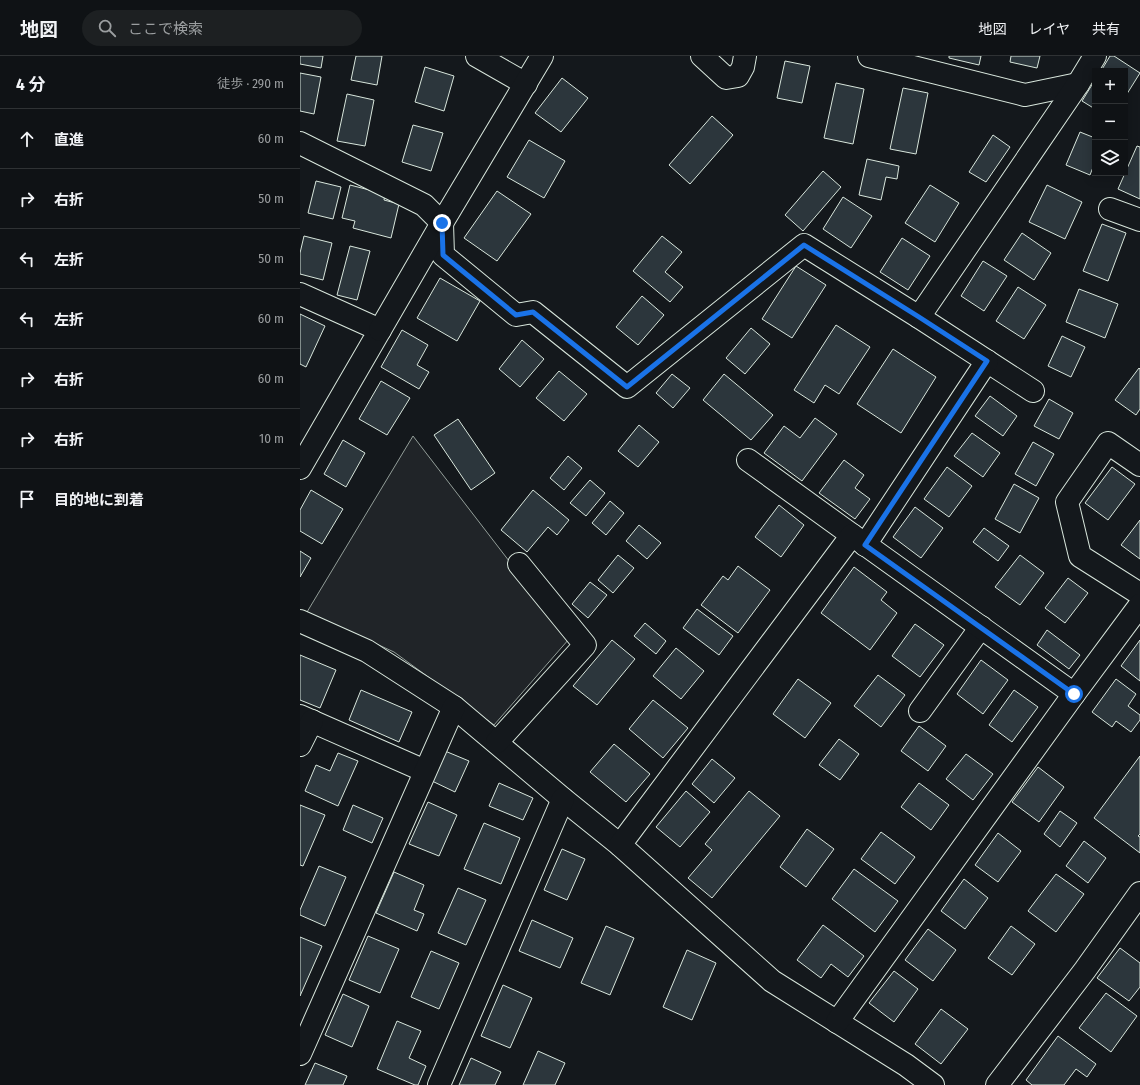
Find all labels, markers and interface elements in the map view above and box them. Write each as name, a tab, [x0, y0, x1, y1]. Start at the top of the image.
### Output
search box	[82, 10, 362, 46]
icon: search	[96, 17, 118, 39]
text: 地図	[20, 18, 58, 41]
text: ここで検索	[128, 20, 203, 38]
text: 地図	[978, 21, 1006, 38]
text: レイヤ	[1028, 21, 1070, 38]
text: 共有	[1092, 21, 1120, 38]
map controls	[1092, 68, 1128, 176]
button: +	[1092, 68, 1128, 104]
text: 4 分	[16, 74, 45, 95]
text: 徒歩 · 290 m	[217, 76, 284, 91]
button: −	[1092, 104, 1128, 140]
icon: ahead	[16, 128, 38, 150]
text: 直進	[54, 131, 84, 149]
text: 60 m	[258, 131, 284, 146]
button: layers	[1092, 140, 1128, 176]
icon: right	[16, 188, 38, 210]
text: 右折	[54, 191, 84, 209]
text: 50 m	[258, 191, 284, 206]
route end	[433, 214, 451, 232]
icon: left	[16, 248, 38, 270]
text: 左折	[54, 251, 84, 269]
text: 50 m	[258, 251, 284, 266]
icon: left	[16, 308, 38, 330]
text: 左折	[54, 311, 84, 329]
text: 60 m	[258, 311, 284, 326]
icon: right	[16, 368, 38, 390]
text: 右折	[54, 371, 84, 389]
text: 60 m	[258, 371, 284, 386]
icon: right	[16, 428, 38, 450]
text: 右折	[54, 431, 84, 449]
text: 10 m	[259, 431, 284, 446]
icon: arrive	[16, 488, 38, 510]
text: 目的地に到着	[54, 491, 144, 509]
route start	[1065, 685, 1083, 703]

